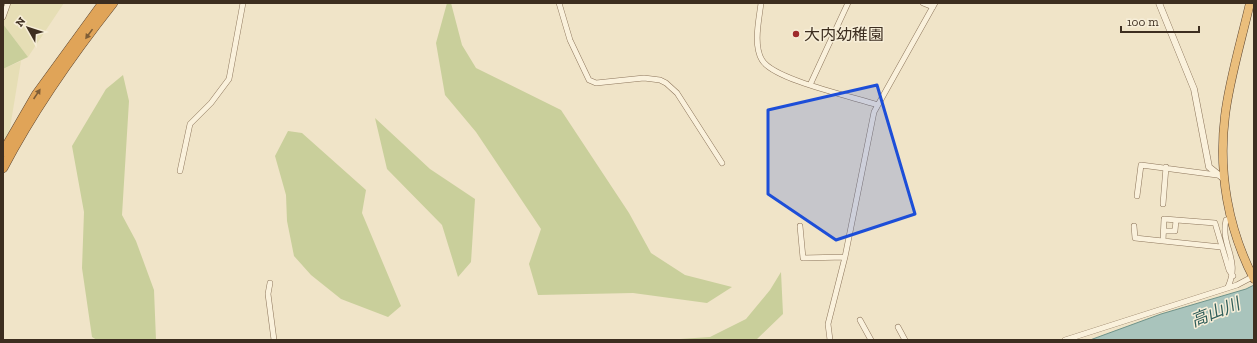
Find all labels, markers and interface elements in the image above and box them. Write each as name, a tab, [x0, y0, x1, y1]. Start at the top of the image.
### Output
north arrow	[8, 8, 48, 48]
scale bar	[1121, 8, 1199, 34]
text: N	[13, 14, 29, 29]
text: 100 m	[1127, 15, 1159, 29]
place label: 大内幼稚園	[804, 25, 884, 44]
one-way arrow	[85, 28, 93, 39]
marker: 大内幼稚園	[791, 29, 801, 39]
one-way arrow	[33, 89, 41, 100]
water label: 高山川	[1188, 292, 1244, 331]

